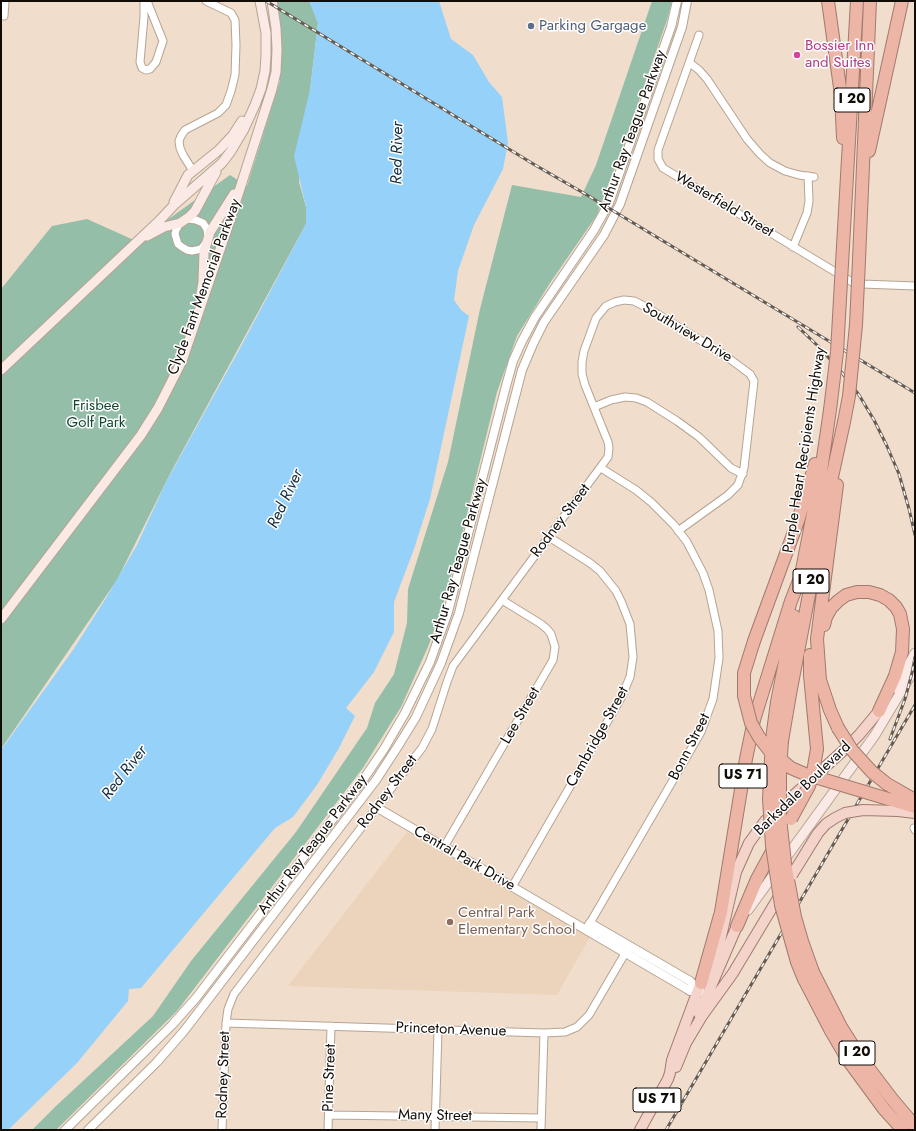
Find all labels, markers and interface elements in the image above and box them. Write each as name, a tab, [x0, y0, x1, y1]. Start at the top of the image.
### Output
place label: Parking Gargage	[539, 17, 646, 35]
marker: Parking Gargage	[526, 21, 536, 31]
place label: Bossier Inn and Suites	[805, 37, 874, 72]
street label: Arthur Ray Teague Parkway	[595, 48, 671, 214]
marker: Bossier Inn and Suites	[792, 50, 802, 60]
road number: I 20	[834, 88, 870, 112]
water label: Red River	[388, 121, 408, 185]
street label: Westerfield Street	[671, 168, 777, 242]
street label: Clyde Fant Memorial Parkway	[165, 196, 245, 378]
street label: Southview Drive	[639, 299, 735, 367]
street label: Purple Heart Recipients Highway	[780, 346, 830, 554]
park label: Frisbee Golf Park	[67, 397, 125, 432]
water label: Red River	[264, 466, 308, 532]
street label: Arthur Ray Teague Parkway	[427, 477, 491, 645]
street label: Rodney Street	[528, 481, 594, 561]
road number: I 20	[793, 569, 829, 593]
street label: Lee Street	[498, 684, 544, 748]
street label: Cambridge Street	[563, 684, 633, 790]
street label: Bonn Street	[666, 711, 714, 783]
street label: Barksdale Boulevard	[751, 738, 855, 840]
water label: Red River	[98, 742, 152, 804]
street label: Rodney Street	[355, 752, 421, 832]
road number: US 71	[719, 764, 767, 788]
street label: Arthur Ray Teague Parkway	[254, 771, 372, 919]
street label: Central Park Drive	[410, 823, 518, 895]
place label: Central Park Elementary School	[458, 904, 575, 939]
marker: Central Park Elementary School	[445, 917, 455, 927]
street label: Princeton Avenue	[395, 1019, 507, 1041]
street label: Rodney Street	[213, 1031, 235, 1119]
road number: I 20	[839, 1041, 875, 1065]
street label: Pine Street	[320, 1044, 340, 1112]
road number: US 71	[633, 1088, 681, 1112]
street label: Many Street	[398, 1106, 472, 1126]

